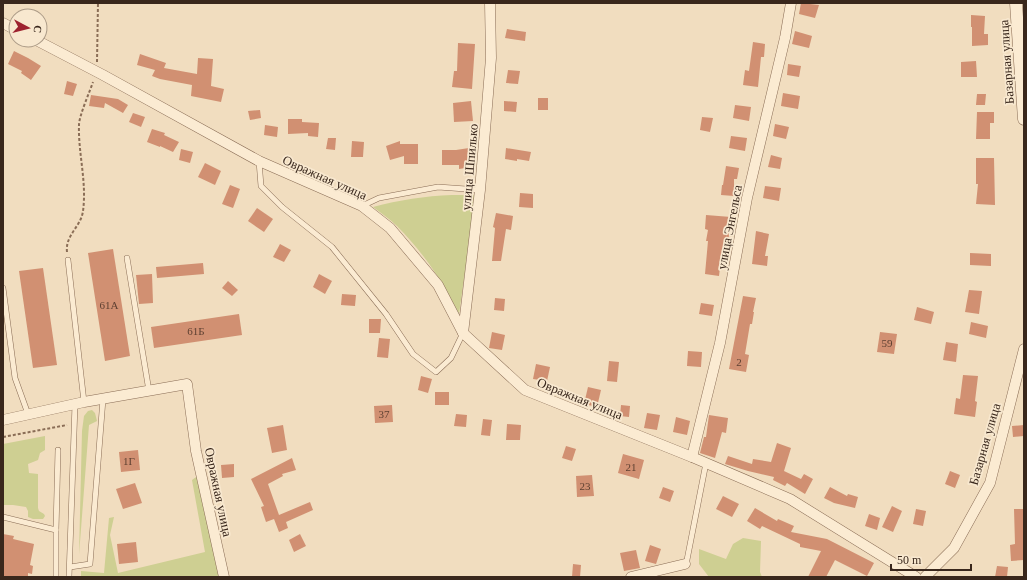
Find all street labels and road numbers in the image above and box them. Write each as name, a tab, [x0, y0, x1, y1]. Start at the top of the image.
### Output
street label: Базарная улица	[996, 19, 1017, 105]
street label: улица Шпилько	[458, 123, 481, 211]
street label: Овражная улица	[280, 152, 370, 203]
street label: улица Энгельса	[714, 183, 745, 271]
street label: Овражная улица	[535, 374, 625, 423]
street label: Базарная улица	[966, 401, 1003, 487]
street label: Овражная улица	[202, 446, 235, 538]

